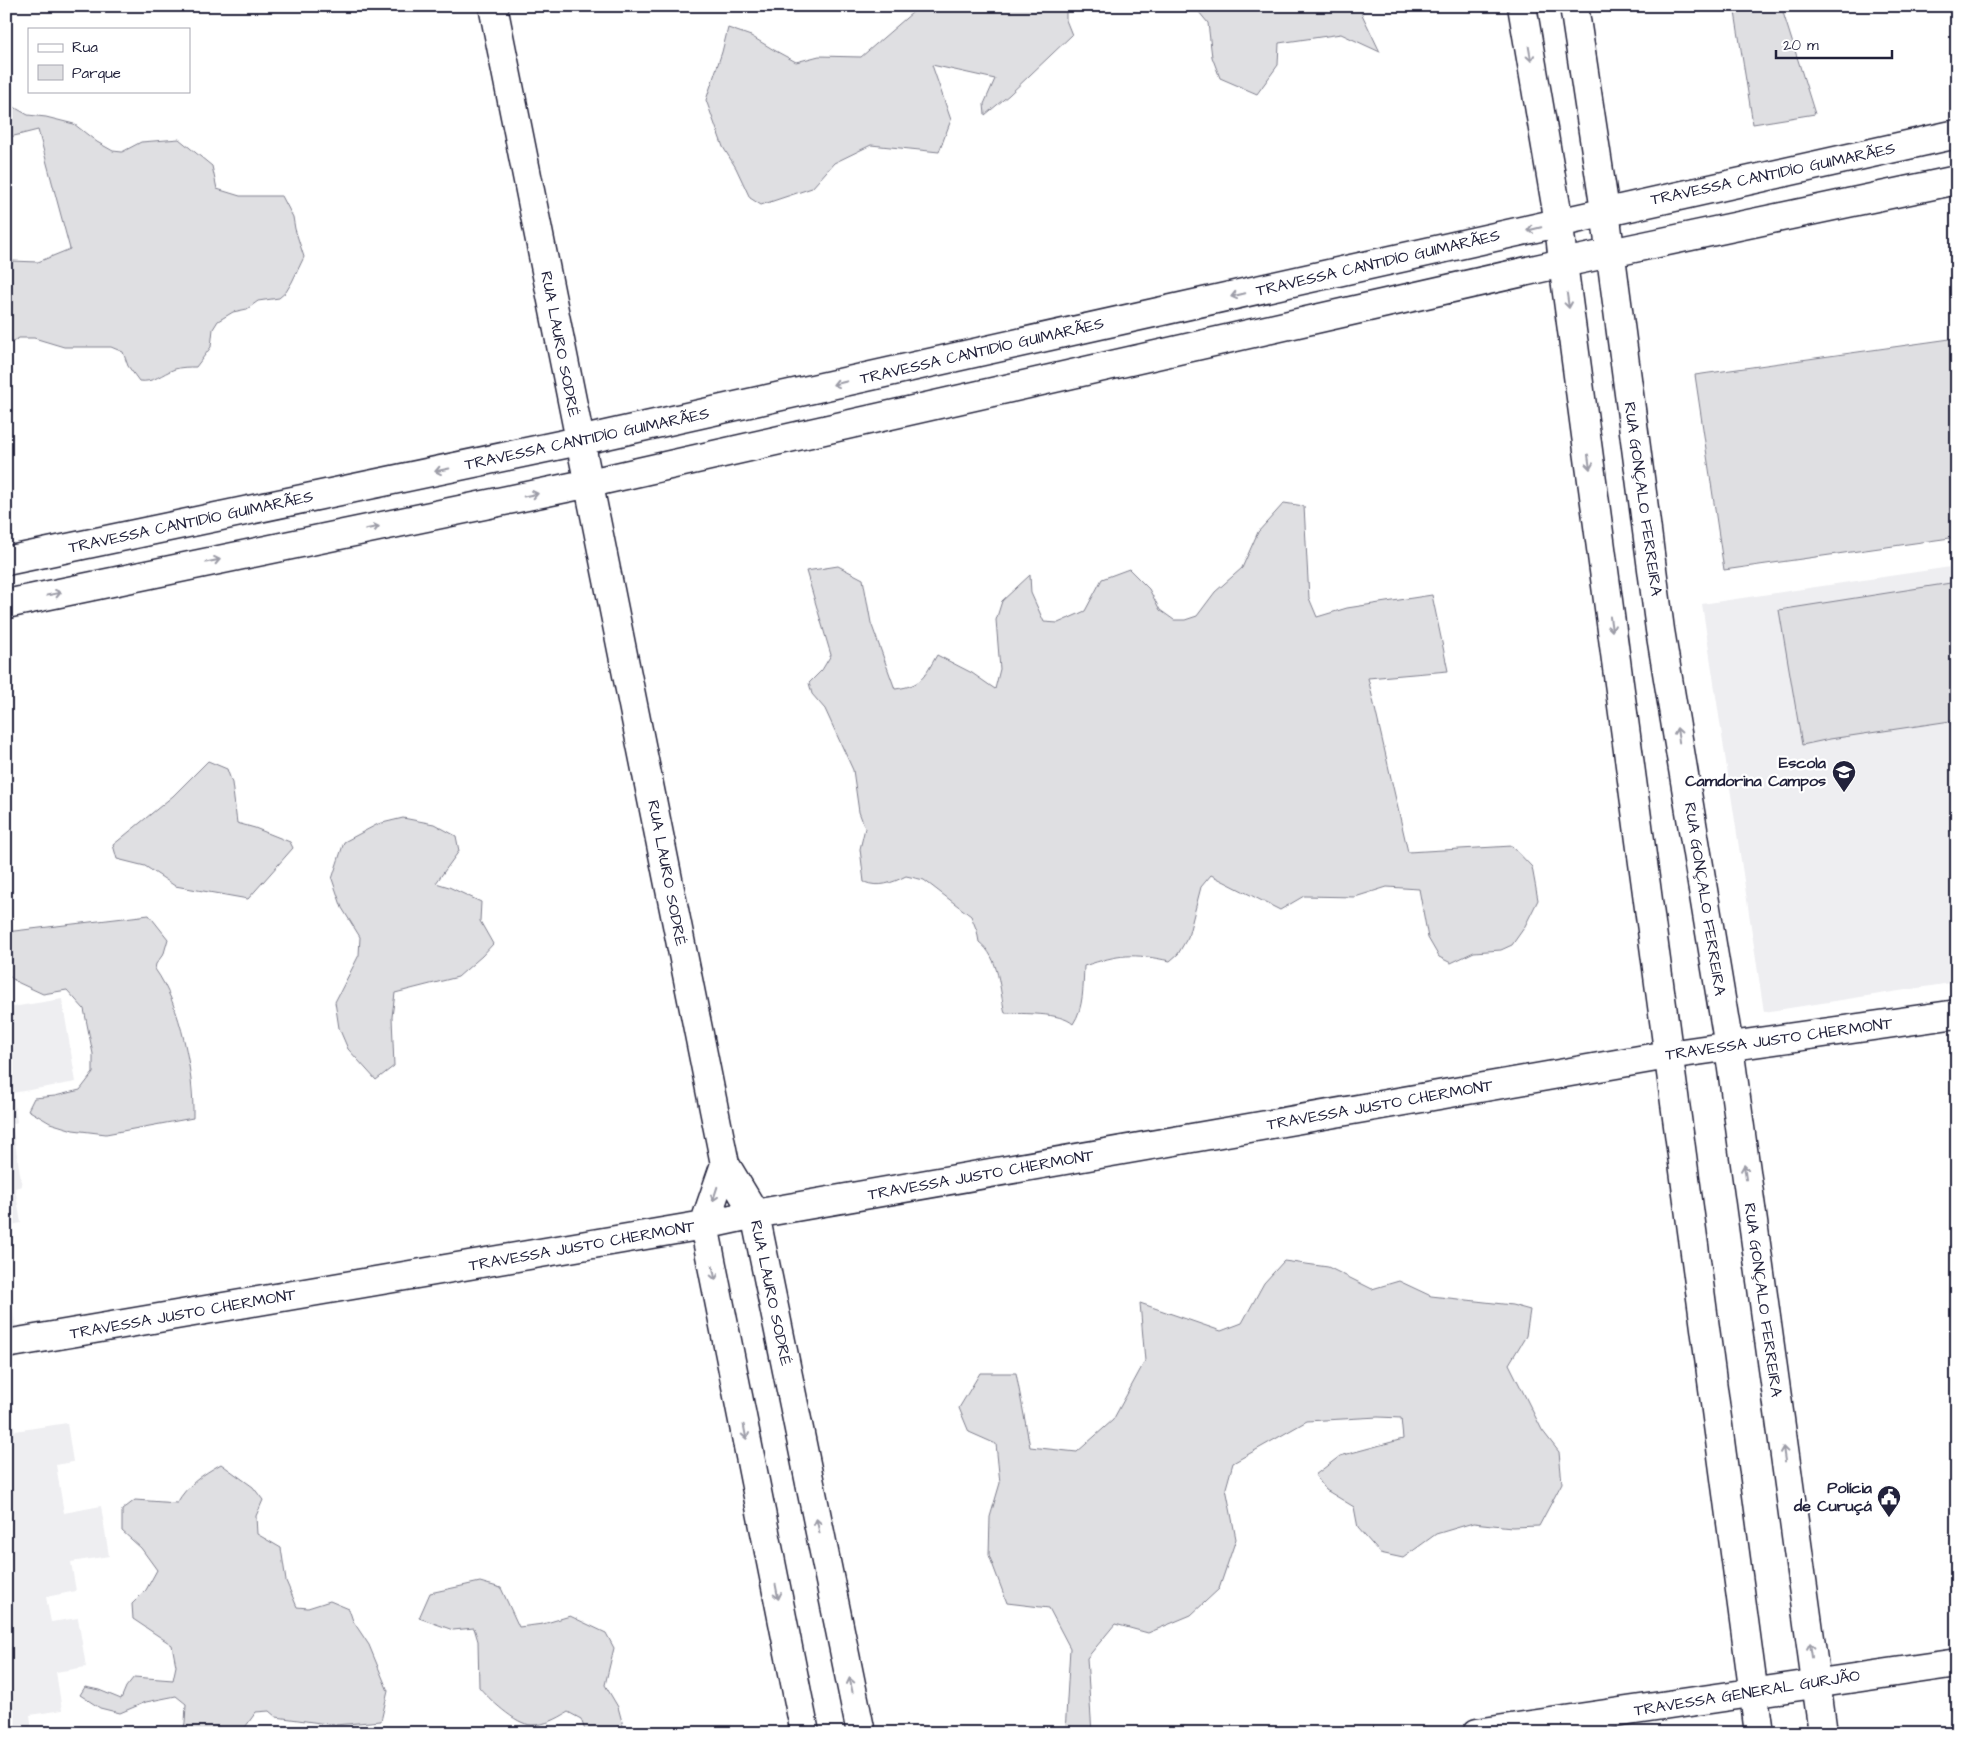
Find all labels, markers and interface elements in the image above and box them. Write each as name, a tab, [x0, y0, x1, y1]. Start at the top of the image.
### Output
legend	[28, 28, 190, 92]
scale bar	[1776, 28, 1892, 60]
text: 20 m	[1783, 35, 1819, 56]
text: Rua	[72, 37, 98, 58]
one-way arrow	[1526, 46, 1536, 62]
text: Parque	[72, 63, 121, 84]
street label: TRAVESSA CANTIDÍO GUIMARÃES	[1649, 137, 1897, 211]
street label: TRAVESSA CANTIDÍO GUIMARÃES	[1254, 224, 1502, 302]
one-way arrow	[1526, 225, 1542, 234]
street label: RUA LAURO SODRÉ	[535, 269, 585, 419]
one-way arrow	[1231, 290, 1247, 300]
one-way arrow	[1563, 293, 1573, 309]
street label: TRAVESSA CANTIDÍO GUIMARÃES	[858, 312, 1106, 390]
one-way arrow	[833, 379, 849, 388]
street label: RUA GONÇALO FERREIRA	[1618, 401, 1668, 597]
street label: TRAVESSA CANTIDÍO GUIMARÃES	[463, 402, 711, 476]
one-way arrow	[1584, 454, 1594, 470]
one-way arrow	[435, 466, 451, 475]
street label: TRAVESSA CANTIDÍO GUIMARÃES	[67, 485, 315, 559]
one-way arrow	[523, 490, 539, 499]
one-way arrow	[364, 523, 380, 532]
one-way arrow	[205, 556, 221, 565]
one-way arrow	[45, 588, 61, 598]
one-way arrow	[1606, 615, 1616, 631]
one-way arrow	[1672, 727, 1682, 743]
place label: Escola Camdorina Campos	[1685, 752, 1827, 792]
school or university icon: Escola Camdorina Campos	[1831, 759, 1857, 793]
street label: RUA LAURO SODRÉ	[642, 798, 692, 948]
street label: RUA GONÇALO FERREIRA	[1679, 801, 1731, 997]
street label: TRAVESSA JUSTO CHERMONT	[1664, 1012, 1894, 1066]
street label: TRAVESSA JUSTO CHERMONT	[1265, 1074, 1495, 1136]
street label: TRAVESSA JUSTO CHERMONT	[866, 1144, 1096, 1206]
one-way arrow	[1740, 1164, 1750, 1180]
one-way arrow	[709, 1186, 719, 1202]
street label: RUA GONÇALO FERREIRA	[1738, 1202, 1788, 1398]
street label: TRAVESSA JUSTO CHERMONT	[467, 1215, 697, 1277]
street label: RUA LAURO SODRÉ	[745, 1218, 797, 1368]
one-way arrow	[710, 1265, 719, 1281]
street label: TRAVESSA JUSTO CHERMONT	[68, 1283, 298, 1345]
one-way arrow	[741, 1424, 751, 1440]
one-way arrow	[1779, 1447, 1789, 1463]
place label: Polícia de Curuçá	[1793, 1477, 1873, 1517]
public building icon: Polícia de Curuçá	[1876, 1484, 1902, 1518]
one-way arrow	[813, 1518, 823, 1534]
one-way arrow	[773, 1583, 782, 1599]
one-way arrow	[1805, 1642, 1815, 1658]
street label: TRAVESSA GENERAL GURJÃO	[1632, 1664, 1862, 1722]
one-way arrow	[846, 1677, 855, 1693]

